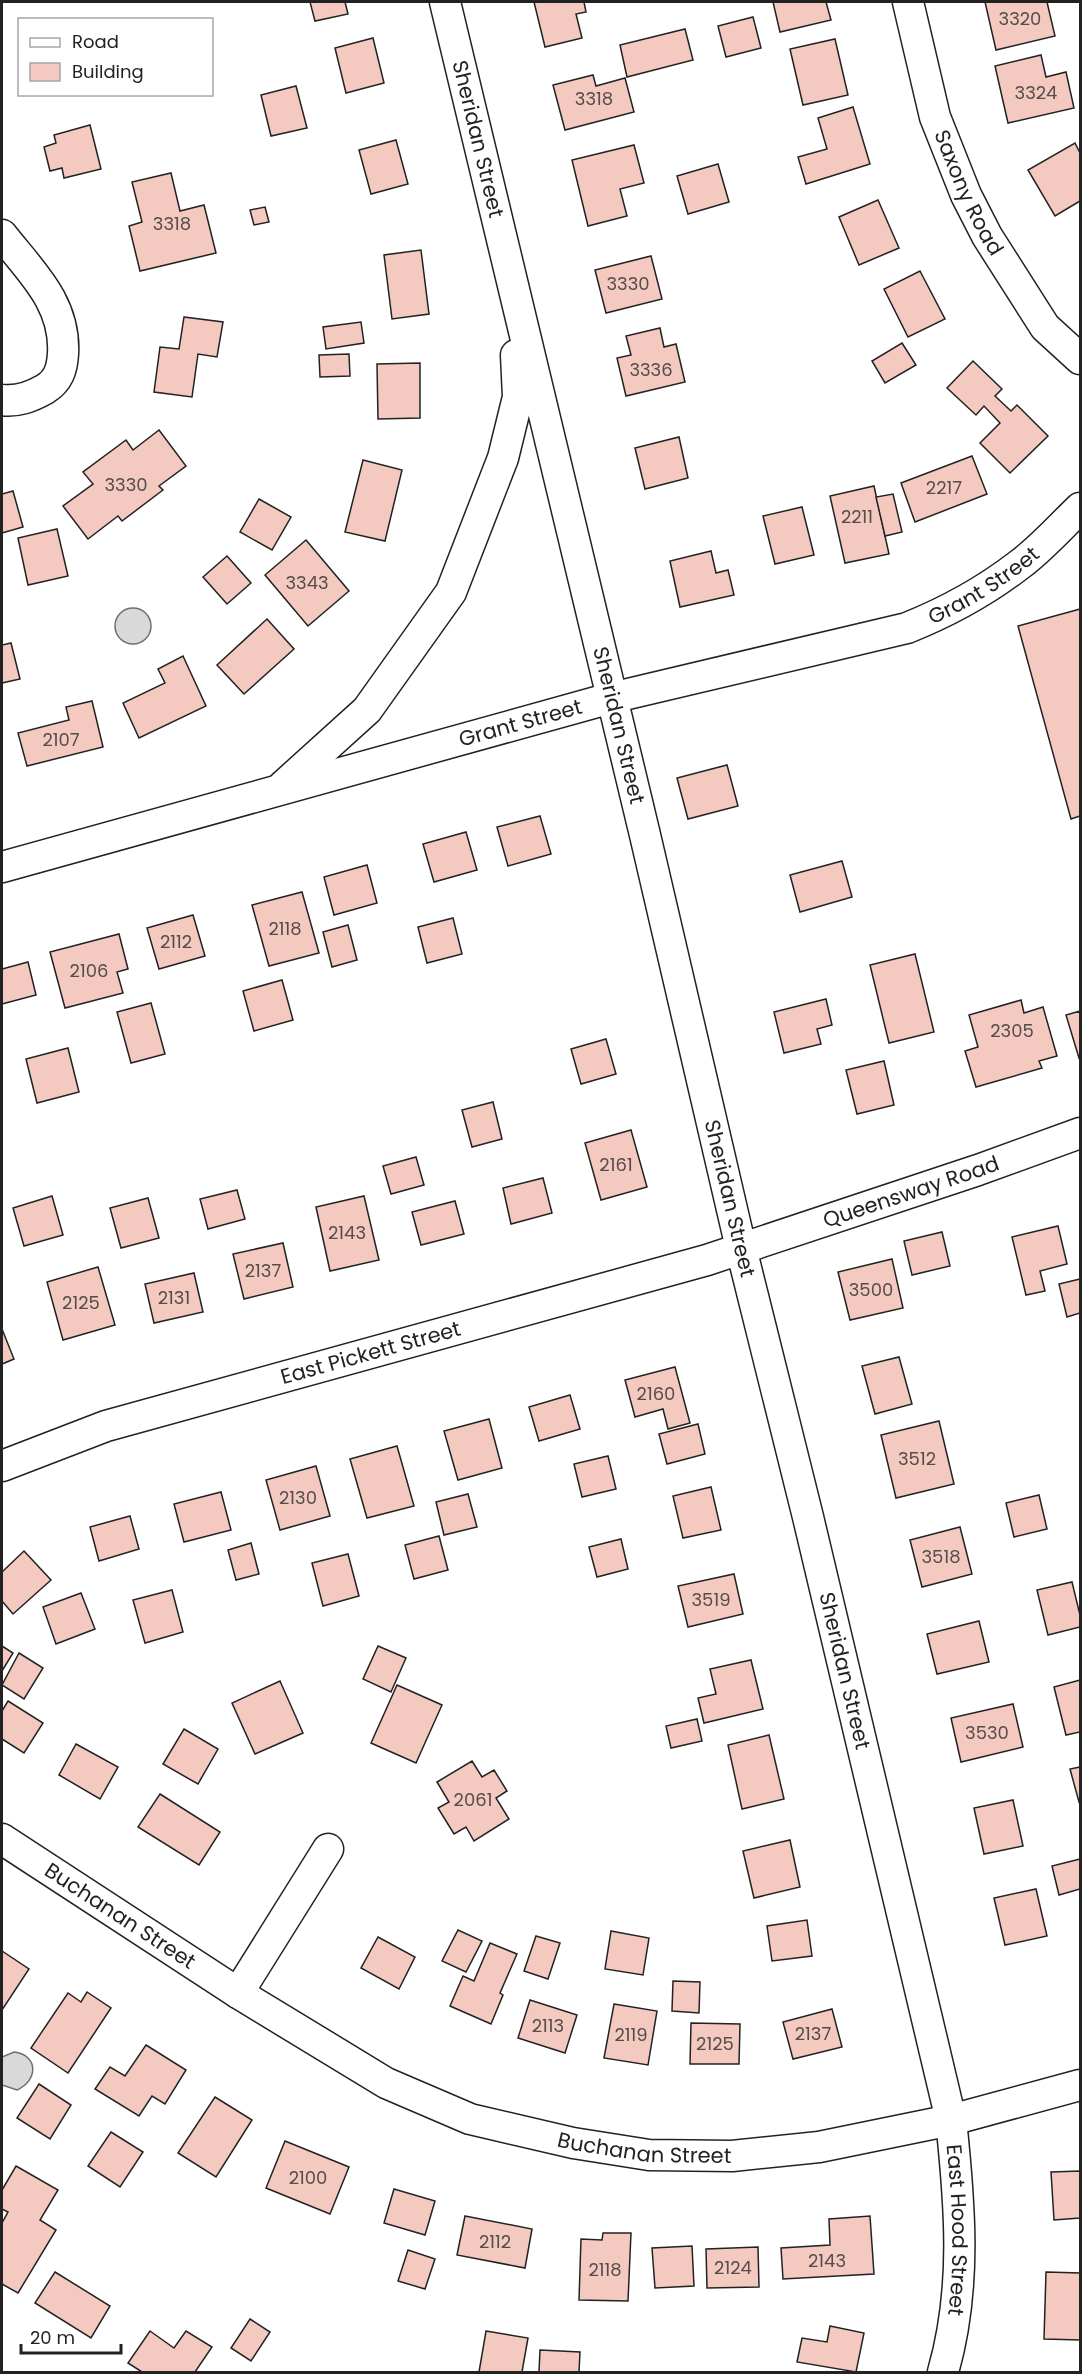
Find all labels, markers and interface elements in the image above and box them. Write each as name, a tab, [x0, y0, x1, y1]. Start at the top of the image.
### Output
house number: 3320	[999, 6, 1041, 31]
legend	[18, 18, 213, 96]
text: Road	[72, 29, 119, 54]
street label: Sheridan Street	[446, 57, 511, 221]
text: Building	[72, 59, 144, 84]
house number: 3324	[1015, 80, 1057, 105]
house number: 3318	[575, 86, 613, 111]
street label: Saxony Road	[928, 125, 1011, 261]
house number: 3318	[153, 211, 191, 236]
house number: 3330	[606, 271, 650, 296]
house number: 3336	[629, 357, 673, 382]
house number: 3330	[104, 472, 148, 497]
house number: 2217	[926, 475, 962, 500]
house number: 2211	[841, 504, 873, 529]
street label: Grant Street	[923, 540, 1045, 631]
house number: 3343	[285, 570, 329, 595]
street label: Sheridan Street	[586, 644, 652, 807]
street label: Grant Street	[455, 692, 585, 754]
house number: 2107	[42, 727, 80, 752]
house number: 2118	[268, 916, 302, 941]
house number: 2112	[160, 929, 192, 954]
house number: 2106	[70, 958, 108, 983]
house number: 2305	[990, 1018, 1034, 1043]
street label: Sheridan Street	[698, 1117, 763, 1280]
street label: Queensway Road	[819, 1149, 1003, 1235]
house number: 2161	[599, 1152, 633, 1177]
house number: 2143	[328, 1220, 366, 1245]
house number: 2137	[245, 1258, 281, 1283]
house number: 3500	[849, 1277, 893, 1302]
house number: 2131	[158, 1285, 190, 1310]
house number: 2125	[62, 1290, 100, 1315]
street label: East Pickett Street	[277, 1314, 464, 1391]
house number: 2160	[637, 1381, 675, 1406]
house number: 3512	[898, 1446, 936, 1471]
house number: 2130	[279, 1485, 317, 1510]
house number: 3518	[921, 1544, 961, 1569]
house number: 3519	[691, 1587, 731, 1612]
street label: Sheridan Street	[812, 1589, 878, 1752]
house number: 3530	[965, 1720, 1009, 1745]
house number: 2061	[454, 1787, 492, 1812]
street label: Buchanan Street	[39, 1856, 202, 1976]
house number: 2113	[532, 2013, 564, 2038]
house number: 2137	[795, 2021, 831, 2046]
house number: 2119	[614, 2022, 648, 2047]
house number: 2125	[696, 2031, 734, 2056]
street label: Buchanan Street	[555, 2125, 732, 2170]
street label: East Hood Street	[940, 2143, 974, 2318]
house number: 2100	[289, 2165, 327, 2190]
house number: 2112	[479, 2229, 511, 2254]
house number: 2143	[808, 2248, 846, 2273]
house number: 2124	[714, 2255, 752, 2280]
house number: 2118	[588, 2257, 622, 2282]
scale bar	[21, 2317, 122, 2355]
text: 20 m	[30, 2325, 75, 2350]

